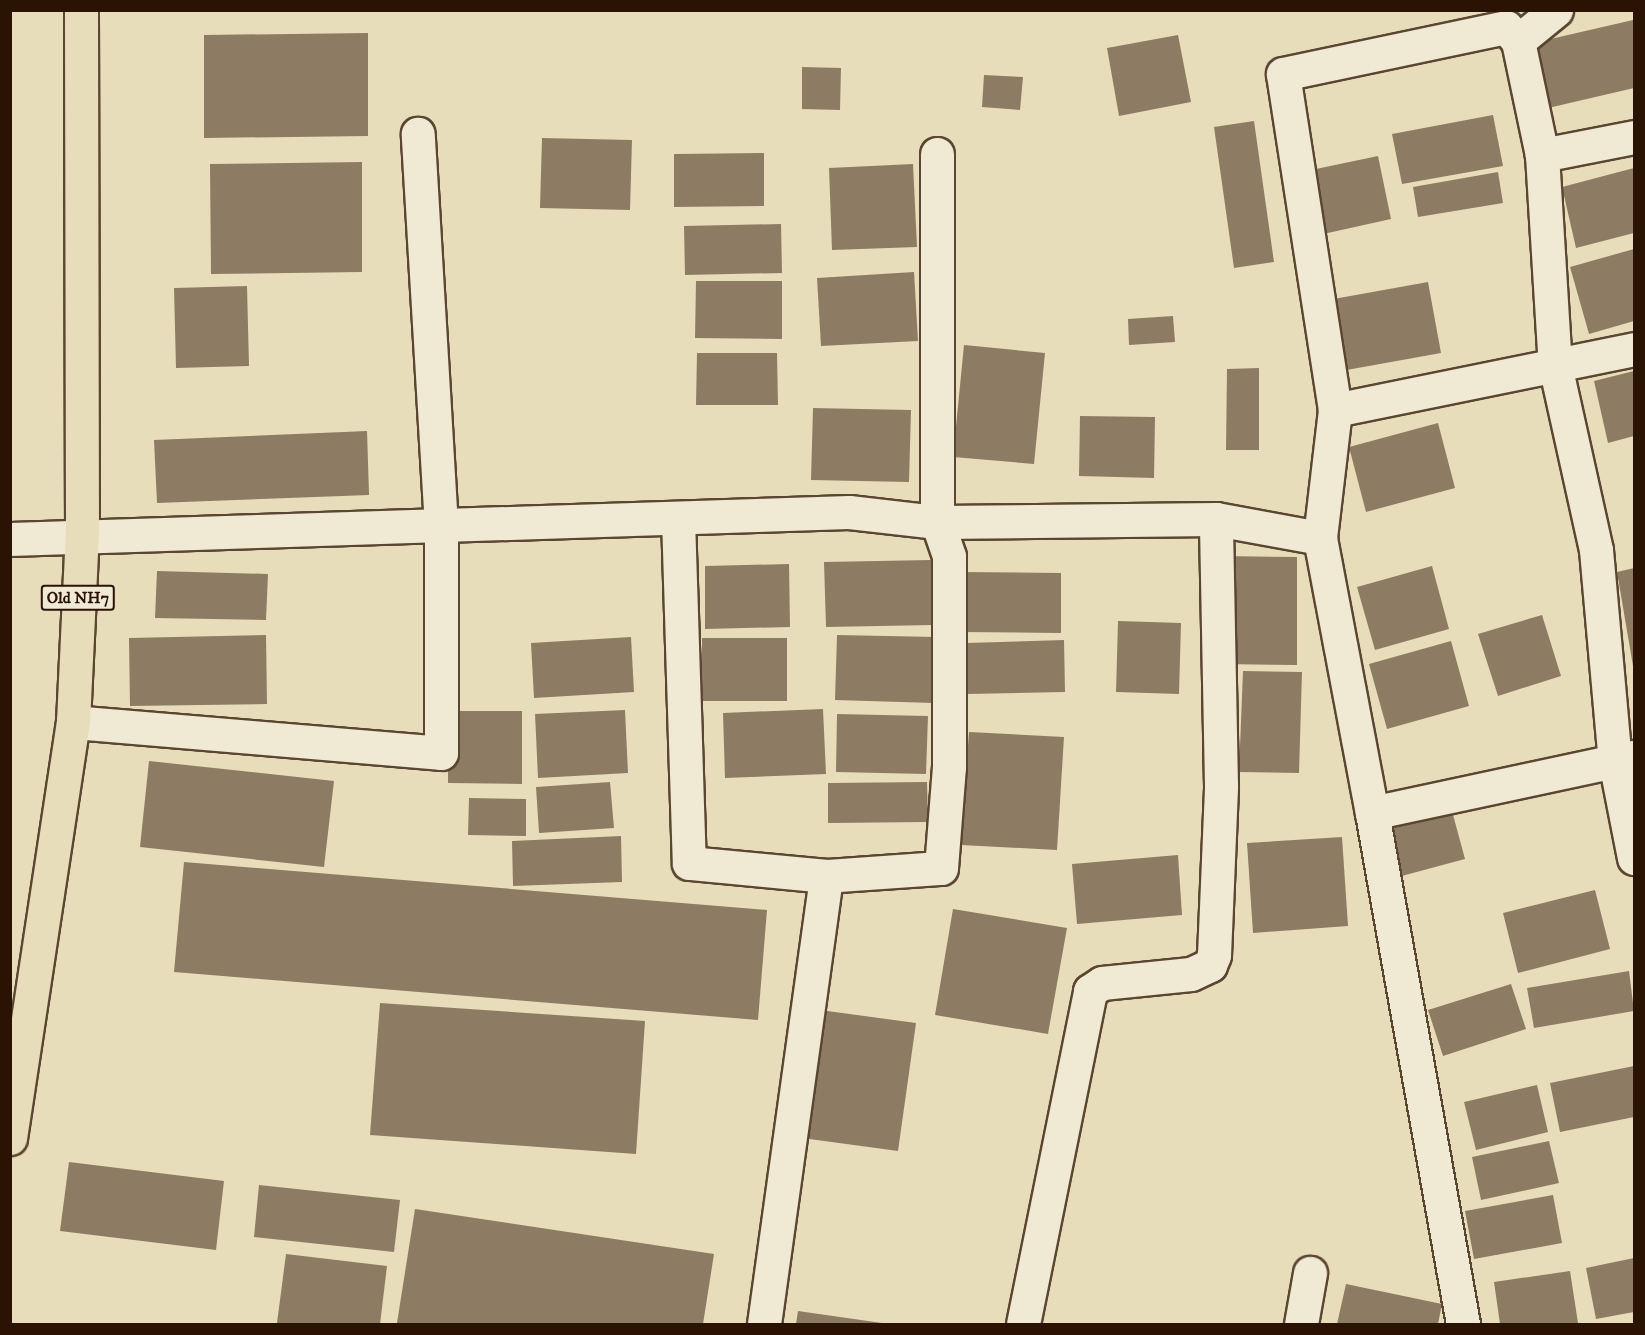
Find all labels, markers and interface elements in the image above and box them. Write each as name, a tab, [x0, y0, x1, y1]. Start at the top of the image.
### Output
road number: Old NH7	[40, 585, 116, 611]

